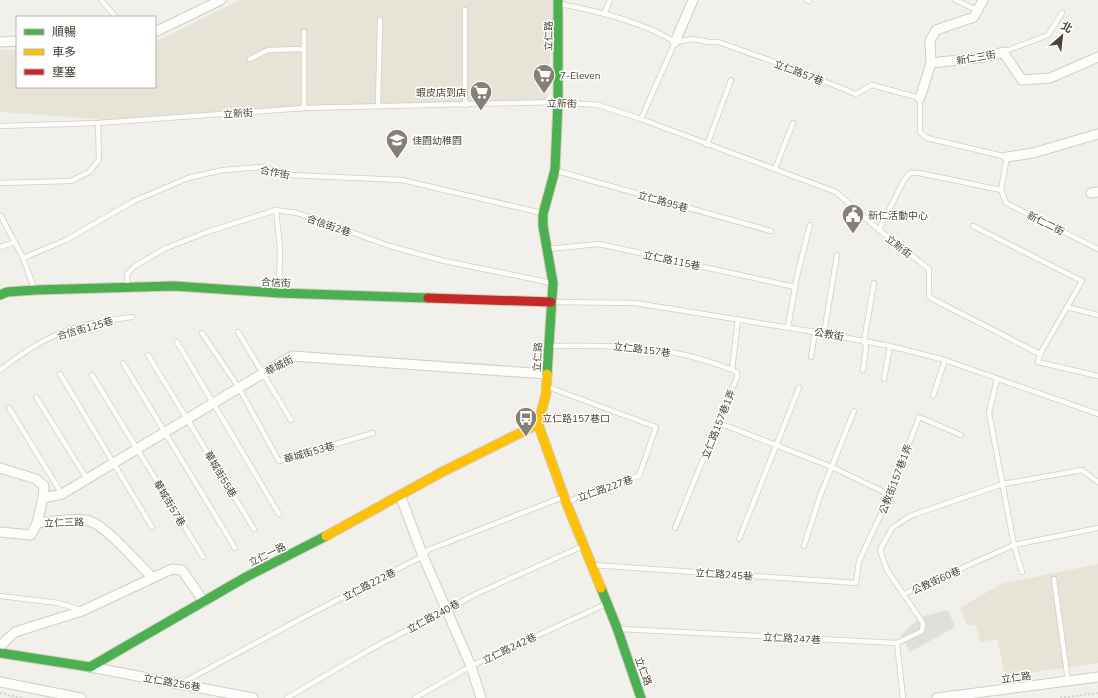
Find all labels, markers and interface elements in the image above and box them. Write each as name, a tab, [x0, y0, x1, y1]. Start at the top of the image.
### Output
legend	[16, 16, 156, 88]
north arrow	[1042, 16, 1082, 56]
text: 北	[1058, 18, 1075, 37]
street label: 立仁路	[542, 21, 556, 51]
text: 順暢	[52, 24, 76, 40]
text: 車多	[52, 44, 76, 60]
street label: 新仁三街	[955, 48, 997, 68]
street label: 立仁路57巷	[772, 57, 825, 89]
supermarket icon: 7-Eleven	[531, 62, 557, 95]
text: 壅塞	[52, 64, 76, 80]
place label: 7-Eleven	[560, 69, 600, 83]
supermarket icon: 蝦皮店到店	[468, 79, 494, 112]
place label: 蝦皮店到店	[416, 86, 466, 100]
street label: 立新街	[547, 96, 577, 112]
street label: 立新街	[223, 106, 254, 122]
school or university icon: 佳園幼稚園	[384, 127, 410, 160]
place label: 佳園幼稚園	[412, 134, 462, 148]
street label: 合作街	[259, 163, 291, 183]
street label: 立仁路95巷	[636, 188, 690, 216]
public building icon: 新仁活動中心	[840, 202, 866, 235]
place label: 新仁活動中心	[868, 209, 928, 223]
street label: 新仁二街	[1025, 209, 1067, 239]
street label: 合信街2巷	[305, 212, 353, 240]
street label: 立新街	[882, 232, 915, 262]
street label: 立仁路115巷	[642, 248, 702, 274]
street label: 合信街	[261, 275, 291, 291]
street label: 合信街125巷	[55, 314, 115, 344]
street label: 公教街	[813, 325, 845, 344]
street label: 立仁路157巷	[612, 340, 672, 360]
street label: 立仁路	[530, 342, 546, 373]
street label: 華城街	[263, 353, 296, 379]
street label: 立仁路157巷1弄	[699, 387, 739, 461]
bus stop icon: 立仁路157巷口	[513, 405, 539, 438]
place label: 立仁路157巷口	[542, 412, 610, 426]
street label: 華城街53巷	[282, 439, 336, 467]
street label: 公教街157巷1弄	[876, 442, 916, 516]
street label: 華城街55巷	[201, 449, 240, 500]
street label: 立仁路227巷	[576, 473, 635, 505]
street label: 華城街57巷	[150, 478, 189, 529]
street label: 立仁三路	[44, 515, 84, 531]
street label: 立仁一路	[246, 540, 288, 570]
street label: 公教街60巷	[910, 564, 963, 598]
street label: 立仁路222巷	[340, 565, 398, 604]
street label: 立仁路245巷	[695, 566, 753, 584]
street label: 立仁路240巷	[405, 597, 462, 637]
street label: 立仁路242巷	[480, 630, 539, 668]
street label: 立仁路247巷	[763, 630, 821, 648]
street label: 立仁路	[631, 655, 655, 688]
street label: 立仁路	[1000, 669, 1032, 687]
street label: 立仁路256巷	[142, 671, 202, 695]

